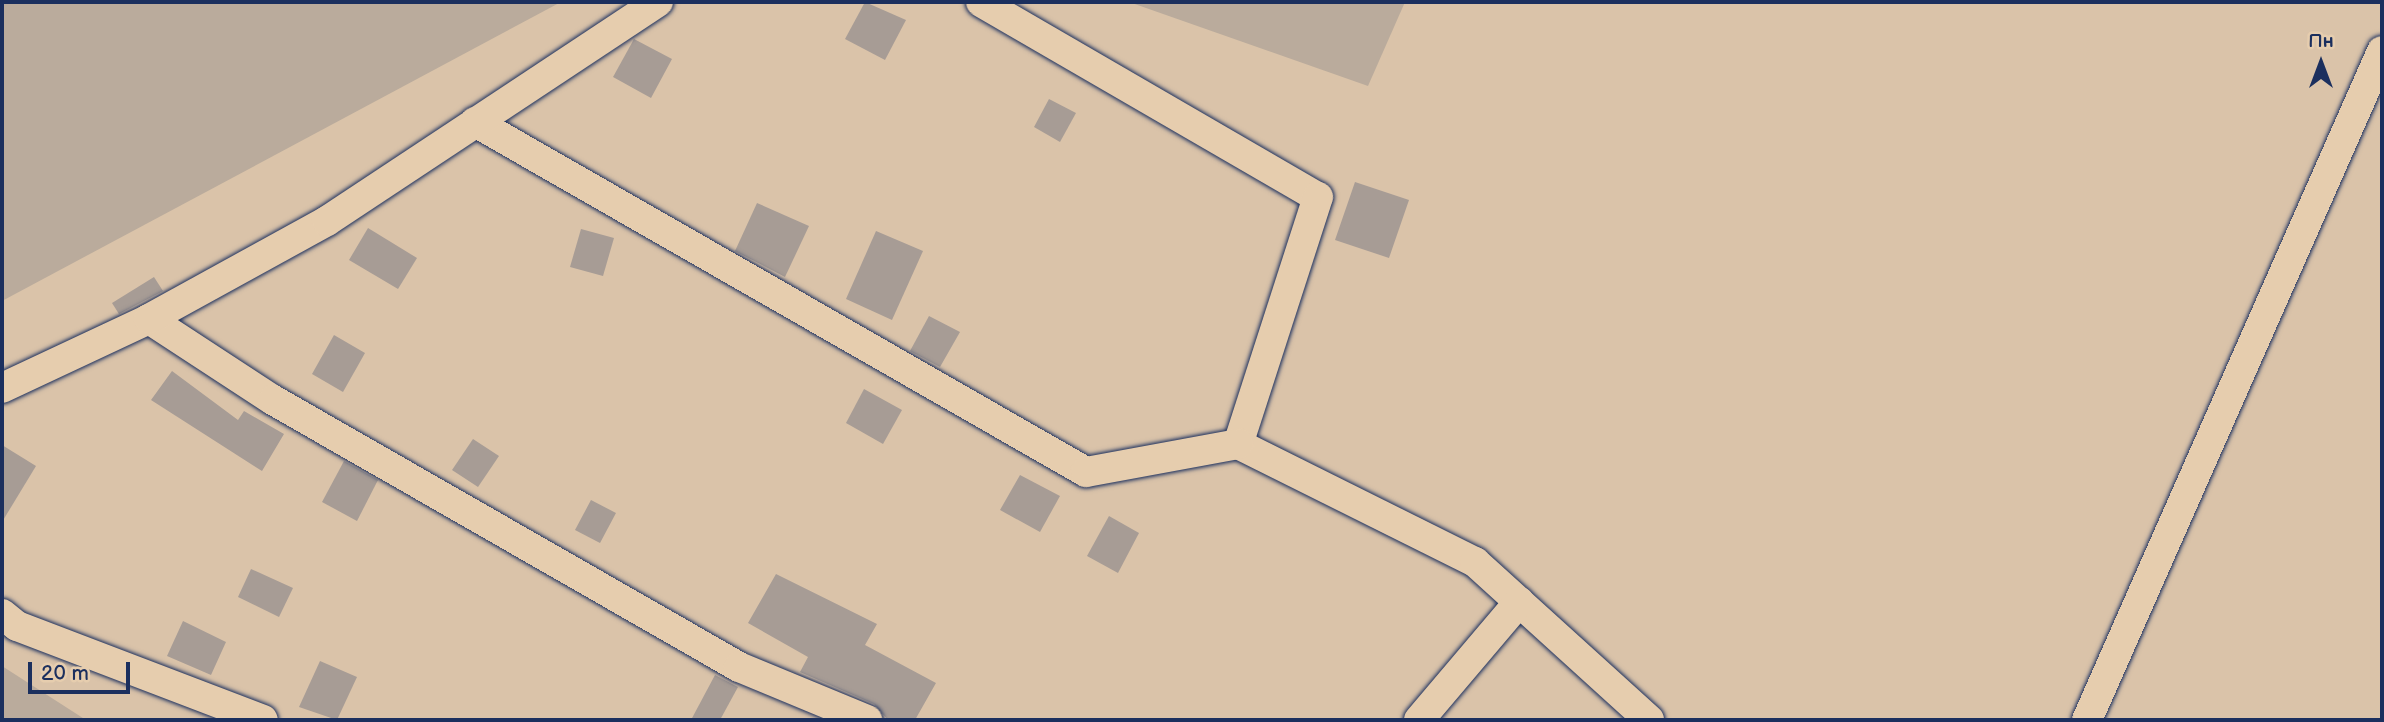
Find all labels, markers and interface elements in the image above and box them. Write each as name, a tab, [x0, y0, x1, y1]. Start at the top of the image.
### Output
north arrow	[2286, 28, 2356, 98]
text: Пн	[2308, 30, 2334, 53]
scale bar	[32, 648, 133, 692]
text: 20 m	[41, 661, 89, 686]

